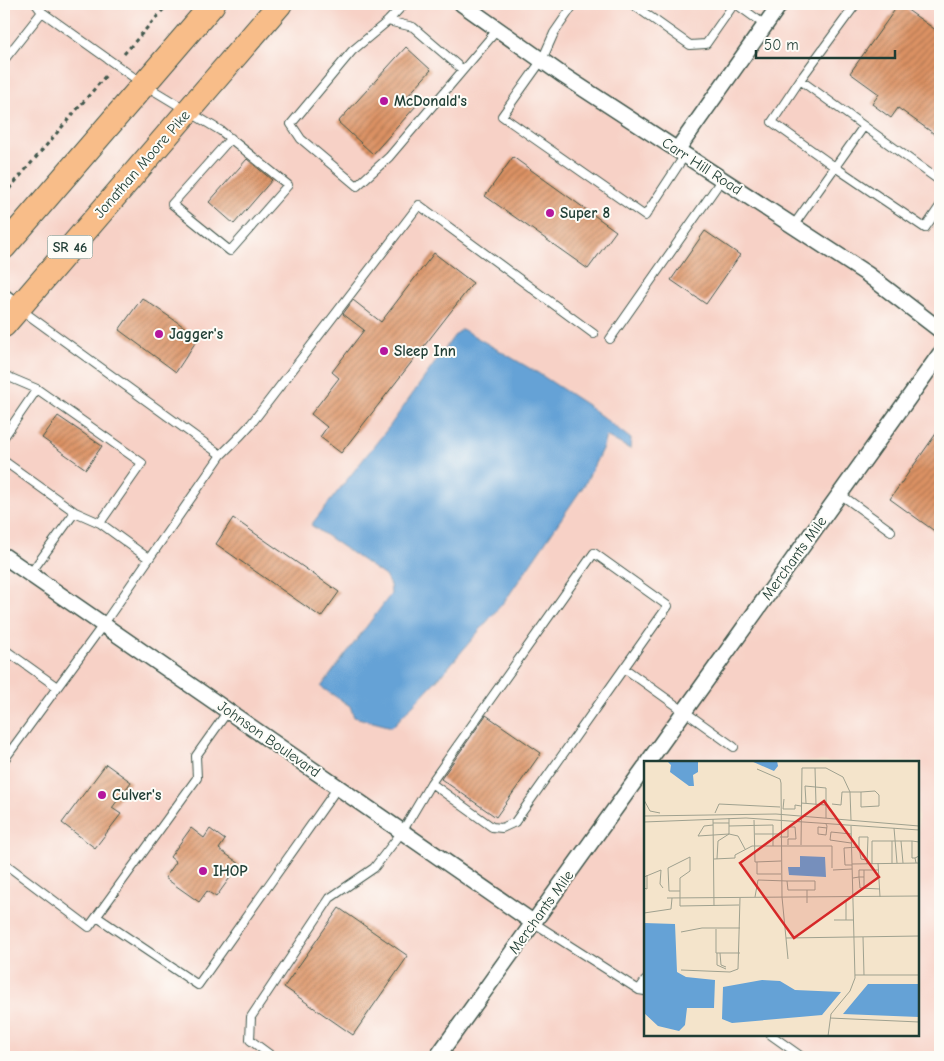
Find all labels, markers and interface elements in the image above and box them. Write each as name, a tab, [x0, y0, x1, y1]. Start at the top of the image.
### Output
scale bar	[756, 28, 895, 60]
text: 50 m	[764, 36, 799, 54]
place label: McDonald's	[394, 92, 467, 110]
marker: McDonald's	[378, 95, 390, 107]
street label: Jonathan Moore Pike	[90, 106, 194, 222]
street label: Carr Hill Road	[658, 133, 746, 199]
place label: Super 8	[560, 204, 610, 222]
marker: Super 8	[544, 207, 556, 219]
road number: SR 46	[48, 236, 92, 258]
place label: Jagger's	[169, 325, 223, 343]
marker: Jagger's	[153, 328, 165, 340]
place label: Sleep Inn	[394, 342, 456, 360]
marker: Sleep Inn	[378, 345, 390, 357]
street label: Merchants Mile	[758, 512, 831, 603]
street label: Johnson Boulevard	[214, 697, 324, 781]
inset map	[644, 761, 919, 1036]
place label: Culver's	[112, 786, 161, 804]
marker: Culver's	[96, 789, 108, 801]
place label: IHOP	[213, 862, 248, 880]
marker: IHOP	[197, 865, 209, 877]
street label: Merchants Mile	[505, 866, 578, 957]

